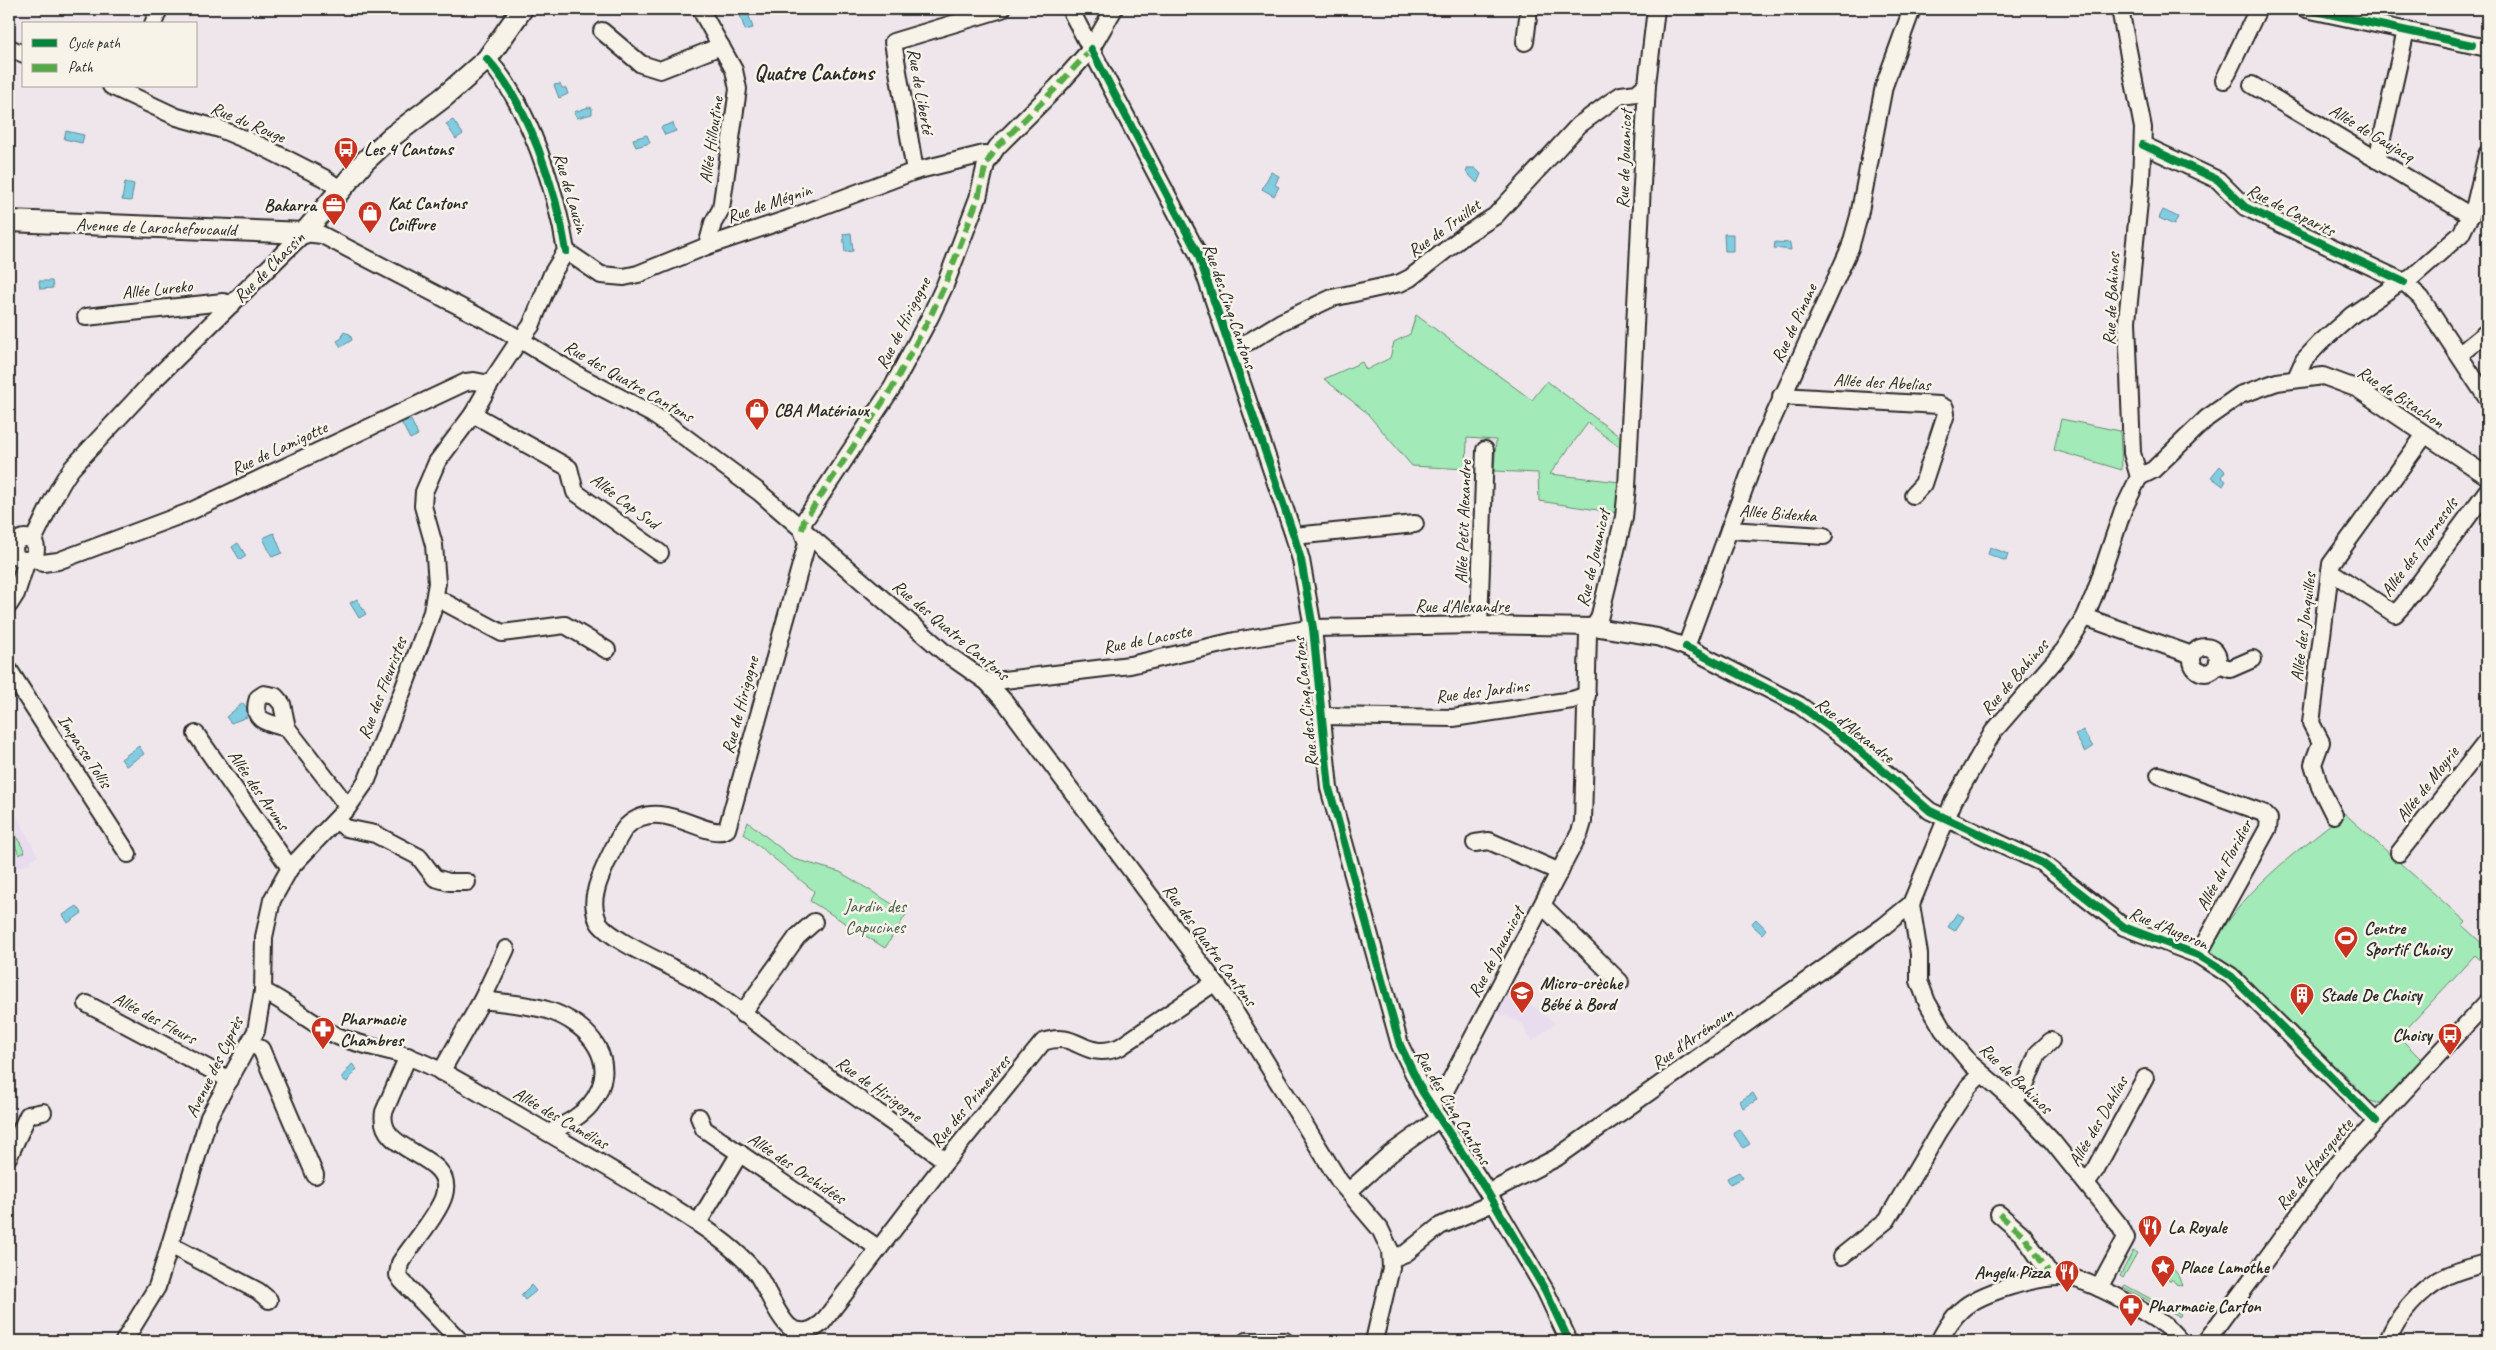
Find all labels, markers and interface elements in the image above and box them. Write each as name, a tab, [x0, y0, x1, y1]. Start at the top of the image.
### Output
legend	[22, 22, 198, 88]
text: Cycle path	[68, 34, 120, 53]
street label: Rue de Liberté	[903, 47, 940, 139]
text: Path	[68, 58, 94, 77]
district label: Quatre Cantons	[754, 59, 876, 87]
street label: Allée Hilloutine	[694, 94, 728, 185]
street label: Rue du Rouge	[207, 96, 290, 148]
street label: Allée de Gaujacq	[2325, 99, 2420, 168]
street label: Rue de Jouanicot	[1611, 106, 1637, 209]
bus stop icon: Les 4 Cantons	[333, 136, 359, 170]
place label: Les 4 Cantons	[364, 138, 454, 160]
street label: Rue de Lauzin	[549, 150, 593, 237]
street label: Rue de Mégnin	[724, 178, 815, 228]
street label: Rue de Caparits	[2243, 178, 2340, 242]
office icon: Bakarra	[321, 192, 347, 226]
place label: Kat Cantons Coiffure	[388, 192, 468, 235]
street label: Rue de Truillet	[1403, 193, 1487, 262]
place label: Bakarra	[264, 194, 317, 216]
shop icon: Kat Cantons Coiffure	[357, 200, 383, 234]
street label: Avenue de Larochefoucauld	[76, 213, 239, 241]
street label: Rue de Chassin	[229, 226, 310, 307]
street label: Rue des Cinq Cantons	[1198, 240, 1262, 373]
street label: Rue de Bahinos	[2098, 250, 2125, 346]
street label: Rue de Hirigogne	[871, 272, 936, 372]
street label: Allée Lureko	[121, 274, 195, 304]
street label: Rue de Pinane	[1766, 279, 1822, 366]
street label: Rue des Quatre Cantons	[560, 335, 699, 428]
street label: Rue de Bitachon	[2354, 361, 2449, 434]
street label: Allée des Abelias	[1833, 368, 1933, 396]
shop icon: CBA Matériaux	[744, 397, 770, 431]
place label: CBA Matériaux	[774, 399, 871, 421]
street label: Rue de Lamigotte	[227, 416, 332, 480]
street label: Allée Petit Alexandre	[1450, 459, 1476, 584]
street label: Allée Cap Sud	[586, 468, 666, 536]
street label: Allée des Tournesols	[2376, 492, 2463, 601]
street label: Allée Bidexka	[1739, 499, 1819, 527]
street label: Rue de Jouanicot	[1571, 504, 1616, 609]
street label: Allée des Jonquilles	[2285, 570, 2321, 683]
street label: Rue des Quatre Cantons	[888, 575, 1015, 687]
street label: Rue d'Alexandre	[1415, 595, 1510, 617]
street label: Rue de Lacoste	[1101, 619, 1194, 658]
street label: Rue des Fleuristes	[353, 632, 412, 742]
street label: Rue de Bahinos	[1975, 633, 2054, 719]
street label: Rue des Cinq Cantons	[1287, 634, 1323, 768]
street label: Rue de Hirigogne	[716, 653, 764, 756]
street label: Rue des Jardins	[1434, 674, 1532, 708]
street label: Rue d'Alexandre	[1811, 692, 1900, 768]
street label: Impasse Tollis	[53, 710, 118, 793]
street label: Allée de Moyrie	[2391, 741, 2464, 826]
street label: Allée des Arums	[223, 746, 296, 836]
street label: Allée du Floridier	[2191, 815, 2258, 914]
street label: Rue des Quatre Cantons	[1158, 879, 1263, 1012]
park label: Jardin des Capucines	[843, 895, 908, 938]
street label: Rue de Jouanicot	[1463, 900, 1530, 1001]
street label: Rue d'Augeron	[2126, 901, 2213, 955]
place label: Centre Sportif Choisy	[2364, 917, 2453, 960]
sports icon: Centre Sportif Choisy	[2333, 925, 2359, 959]
place label: Micro-crèche Bébé à Bord	[1540, 972, 1624, 1015]
school or university icon: Micro-crèche Bébé à Bord	[1509, 980, 1535, 1014]
building icon: Stade De Choisy	[2289, 982, 2315, 1016]
place label: Stade De Choisy	[2320, 984, 2423, 1006]
street label: Allée des Fleurs	[110, 987, 202, 1050]
street label: Rue d'Arrémoun	[1647, 1001, 1738, 1074]
place label: Pharmacie Chambres	[340, 1008, 407, 1051]
street label: Avenue des Cyprès	[180, 1012, 249, 1121]
pharmacy icon: Pharmacie Chambres	[310, 1016, 336, 1050]
bus stop icon: Choisy	[2437, 1022, 2463, 1056]
place label: Choisy	[2392, 1024, 2434, 1046]
street label: Rue de Bahinos	[1975, 1038, 2058, 1119]
street label: Rue des Cinq Cantons	[1410, 1045, 1497, 1170]
street label: Rue des Primevères	[925, 1049, 1016, 1152]
street label: Rue de Hirigogne	[832, 1051, 927, 1127]
street label: Allée des Dahlias	[2063, 1070, 2134, 1170]
street label: Allée des Camélias	[510, 1082, 614, 1155]
street label: Rue de Hausquette	[2270, 1113, 2358, 1214]
street label: Allée des Orchidées	[744, 1127, 851, 1210]
restaurant icon: La Royale	[2137, 1214, 2163, 1248]
place label: La Royale	[2168, 1216, 2228, 1238]
place icon: Place Lamothe	[2150, 1254, 2176, 1288]
place label: Place Lamothe	[2180, 1256, 2271, 1278]
restaurant icon: Angelu Pizza	[2054, 1259, 2080, 1293]
place label: Angelu Pizza	[1975, 1261, 2052, 1283]
pharmacy icon: Pharmacie Carton	[2118, 1293, 2144, 1327]
place label: Pharmacie Carton	[2148, 1295, 2262, 1317]

